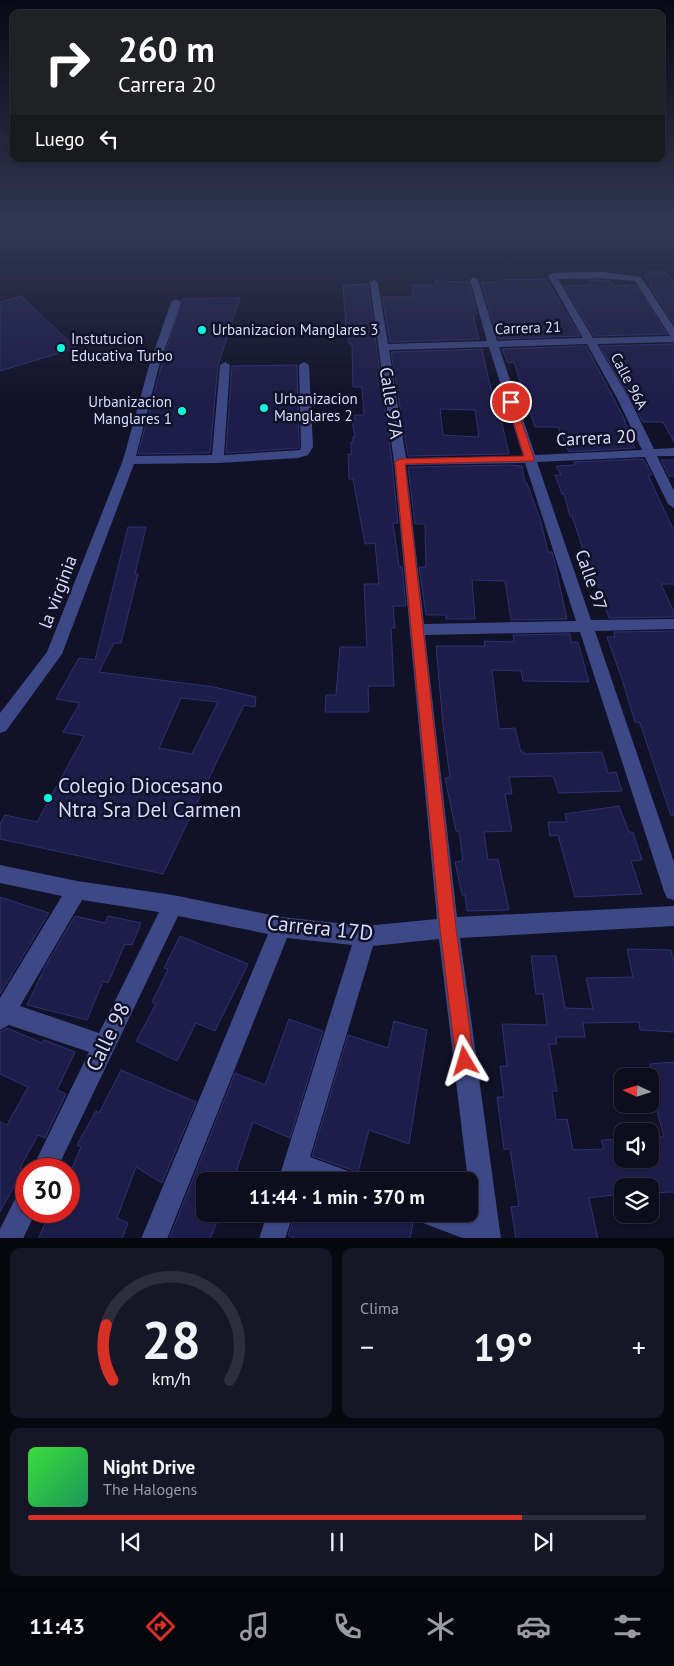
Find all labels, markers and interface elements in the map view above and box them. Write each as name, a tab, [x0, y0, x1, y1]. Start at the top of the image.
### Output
text: 260 m	[118, 26, 215, 72]
icon: right	[35, 30, 100, 95]
text: Carrera 20	[118, 70, 215, 98]
icon: left	[95, 125, 123, 153]
text: Luego	[35, 127, 85, 151]
street label: Carrera 21	[494, 317, 562, 338]
place label: Urbanizacion Manglares 3	[212, 320, 378, 339]
marker: Urbanizacion Manglares 3	[196, 324, 208, 336]
place label: Instutucion Educativa Turbo	[71, 329, 173, 365]
marker: Instutucion Educativa Turbo	[55, 342, 67, 354]
street label: Calle 96A	[607, 349, 652, 412]
street label: Calle 97A	[374, 365, 409, 441]
pin	[490, 381, 532, 423]
icon: arrive	[497, 388, 525, 416]
place label: Urbanizacion Manglares 2	[274, 389, 358, 425]
place label: Urbanizacion Manglares 1	[88, 392, 172, 428]
marker: Urbanizacion Manglares 2	[258, 402, 270, 414]
marker: Urbanizacion Manglares 1	[176, 405, 188, 417]
street label: Carrera 20	[556, 424, 637, 451]
street label: Calle 97	[570, 546, 613, 613]
street label: la virginia	[33, 552, 82, 632]
place label: Colegio Diocesano Ntra Sra Del Carmen	[58, 772, 241, 823]
marker: Colegio Diocesano Ntra Sra Del Carmen	[42, 792, 54, 804]
street label: Carrera 17D	[266, 908, 375, 947]
street label: Calle 98	[79, 998, 136, 1076]
position arrow	[438, 1034, 490, 1086]
north arrow	[614, 1068, 659, 1112]
map controls	[614, 1068, 659, 1223]
button: sound	[614, 1123, 659, 1168]
speed limit sign: 30	[15, 1158, 80, 1223]
button: layers	[614, 1178, 659, 1223]
text: 11:44 · 1 min · 370 m	[249, 1185, 425, 1209]
text: Clima	[360, 1298, 399, 1318]
text: 28	[142, 1306, 200, 1373]
text: 19°	[473, 1322, 533, 1371]
text: −	[360, 1328, 374, 1365]
text: +	[632, 1328, 646, 1365]
text: km/h	[151, 1367, 191, 1390]
text: Night Drive	[103, 1455, 195, 1479]
text: The Halogens	[103, 1479, 197, 1499]
icon: previous	[117, 1528, 145, 1556]
icon: pause	[323, 1528, 351, 1556]
icon: next	[529, 1528, 557, 1556]
icon: directions	[143, 1609, 178, 1644]
icon: music	[237, 1609, 272, 1644]
icon: phone	[330, 1609, 365, 1644]
icon: climate	[423, 1609, 458, 1644]
icon: car	[516, 1609, 551, 1644]
icon: filters	[610, 1609, 645, 1644]
text: 11:43	[29, 1612, 85, 1640]

